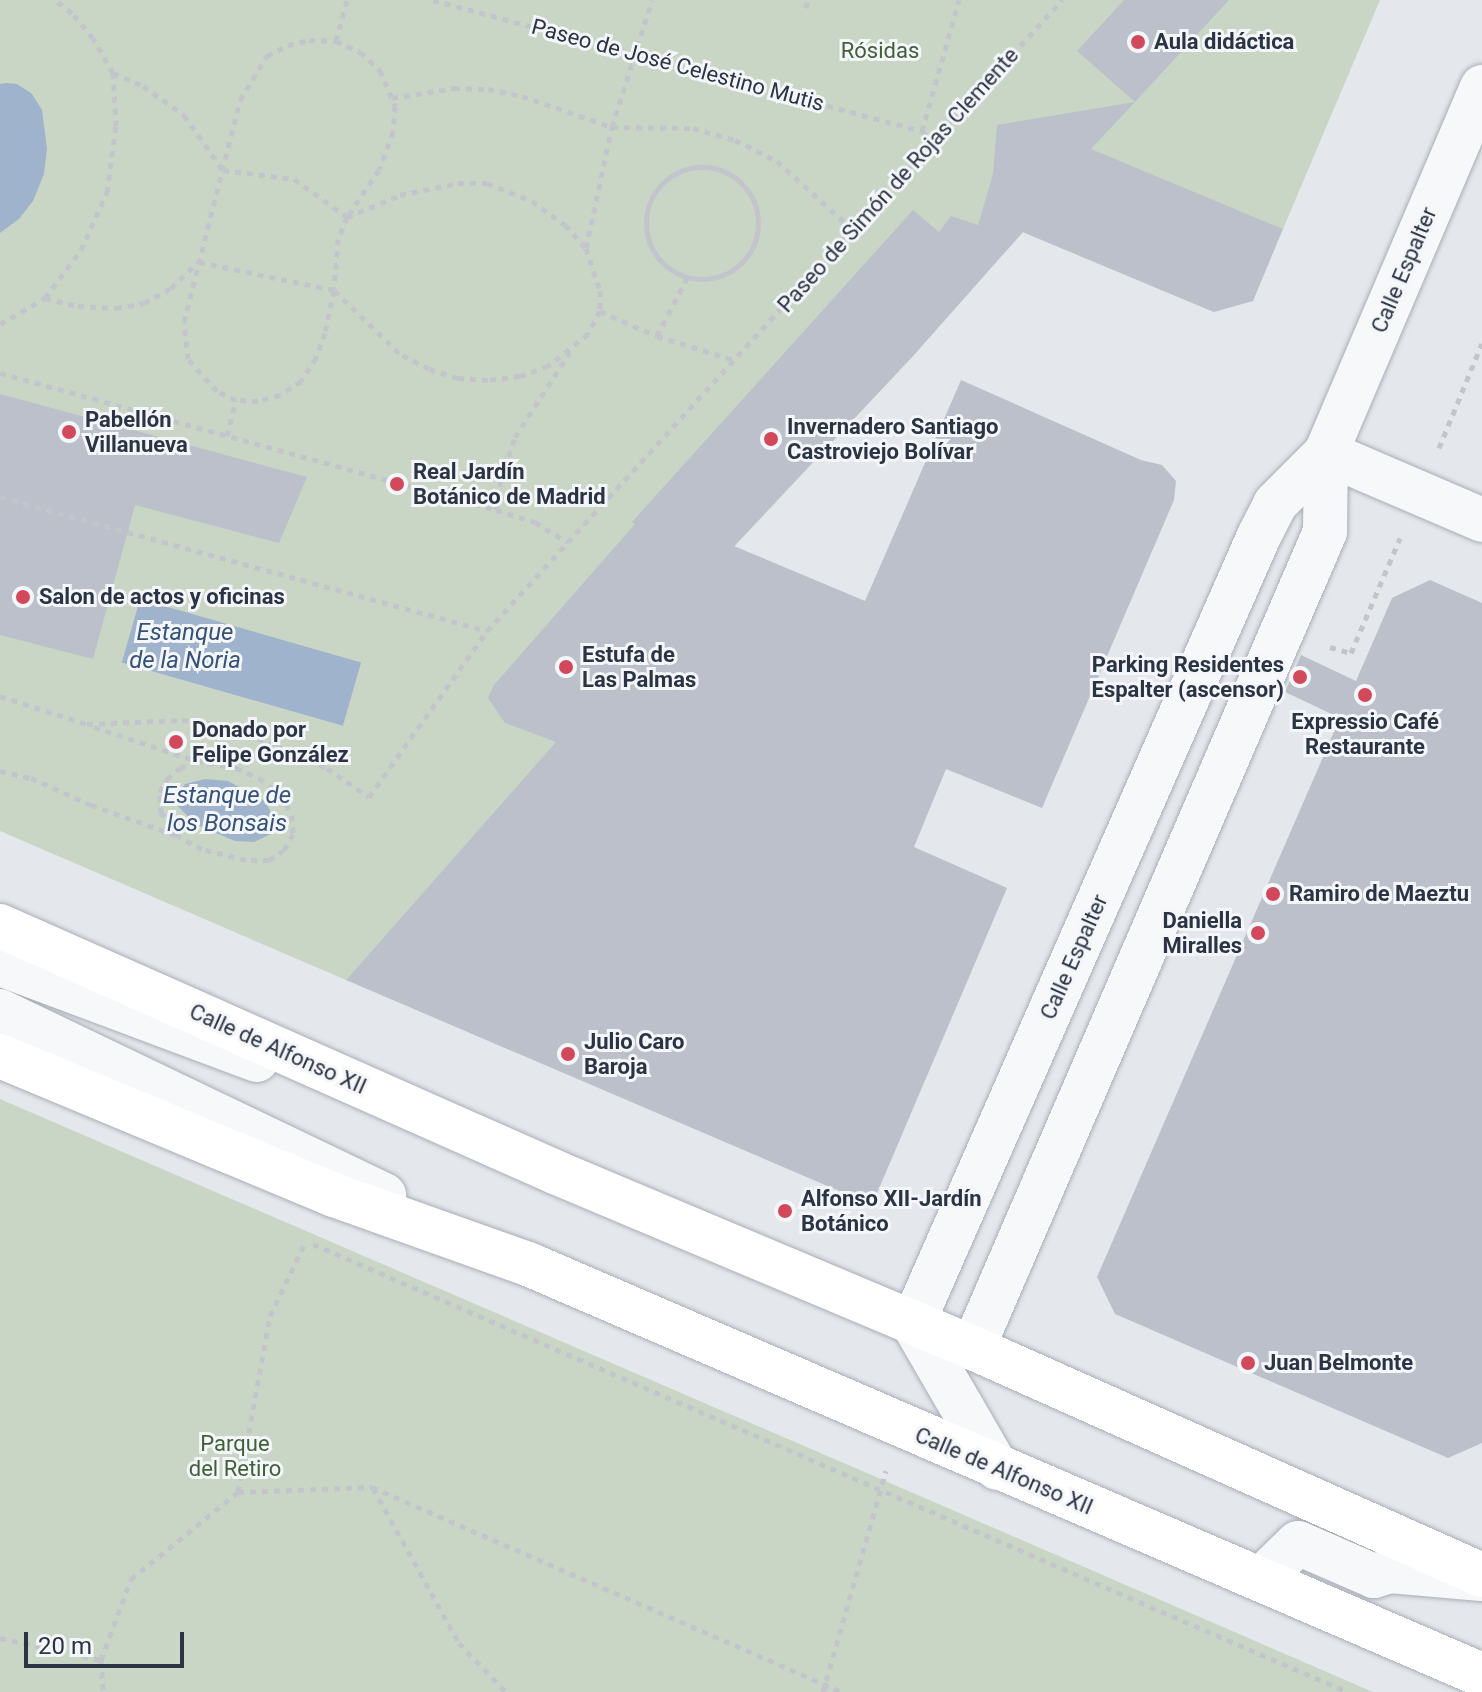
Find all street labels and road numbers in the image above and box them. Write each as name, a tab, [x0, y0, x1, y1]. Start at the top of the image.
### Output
street label: Paseo de José Celestino Mutis	[529, 13, 827, 117]
street label: Paseo de Simón de Rojas Clemente	[772, 42, 1024, 318]
street label: Calle Espalter	[1366, 203, 1442, 337]
street label: Calle Espalter	[1035, 890, 1113, 1024]
street label: Calle de Alfonso XII	[185, 998, 371, 1100]
street label: Calle de Alfonso XII	[911, 1422, 1097, 1520]

